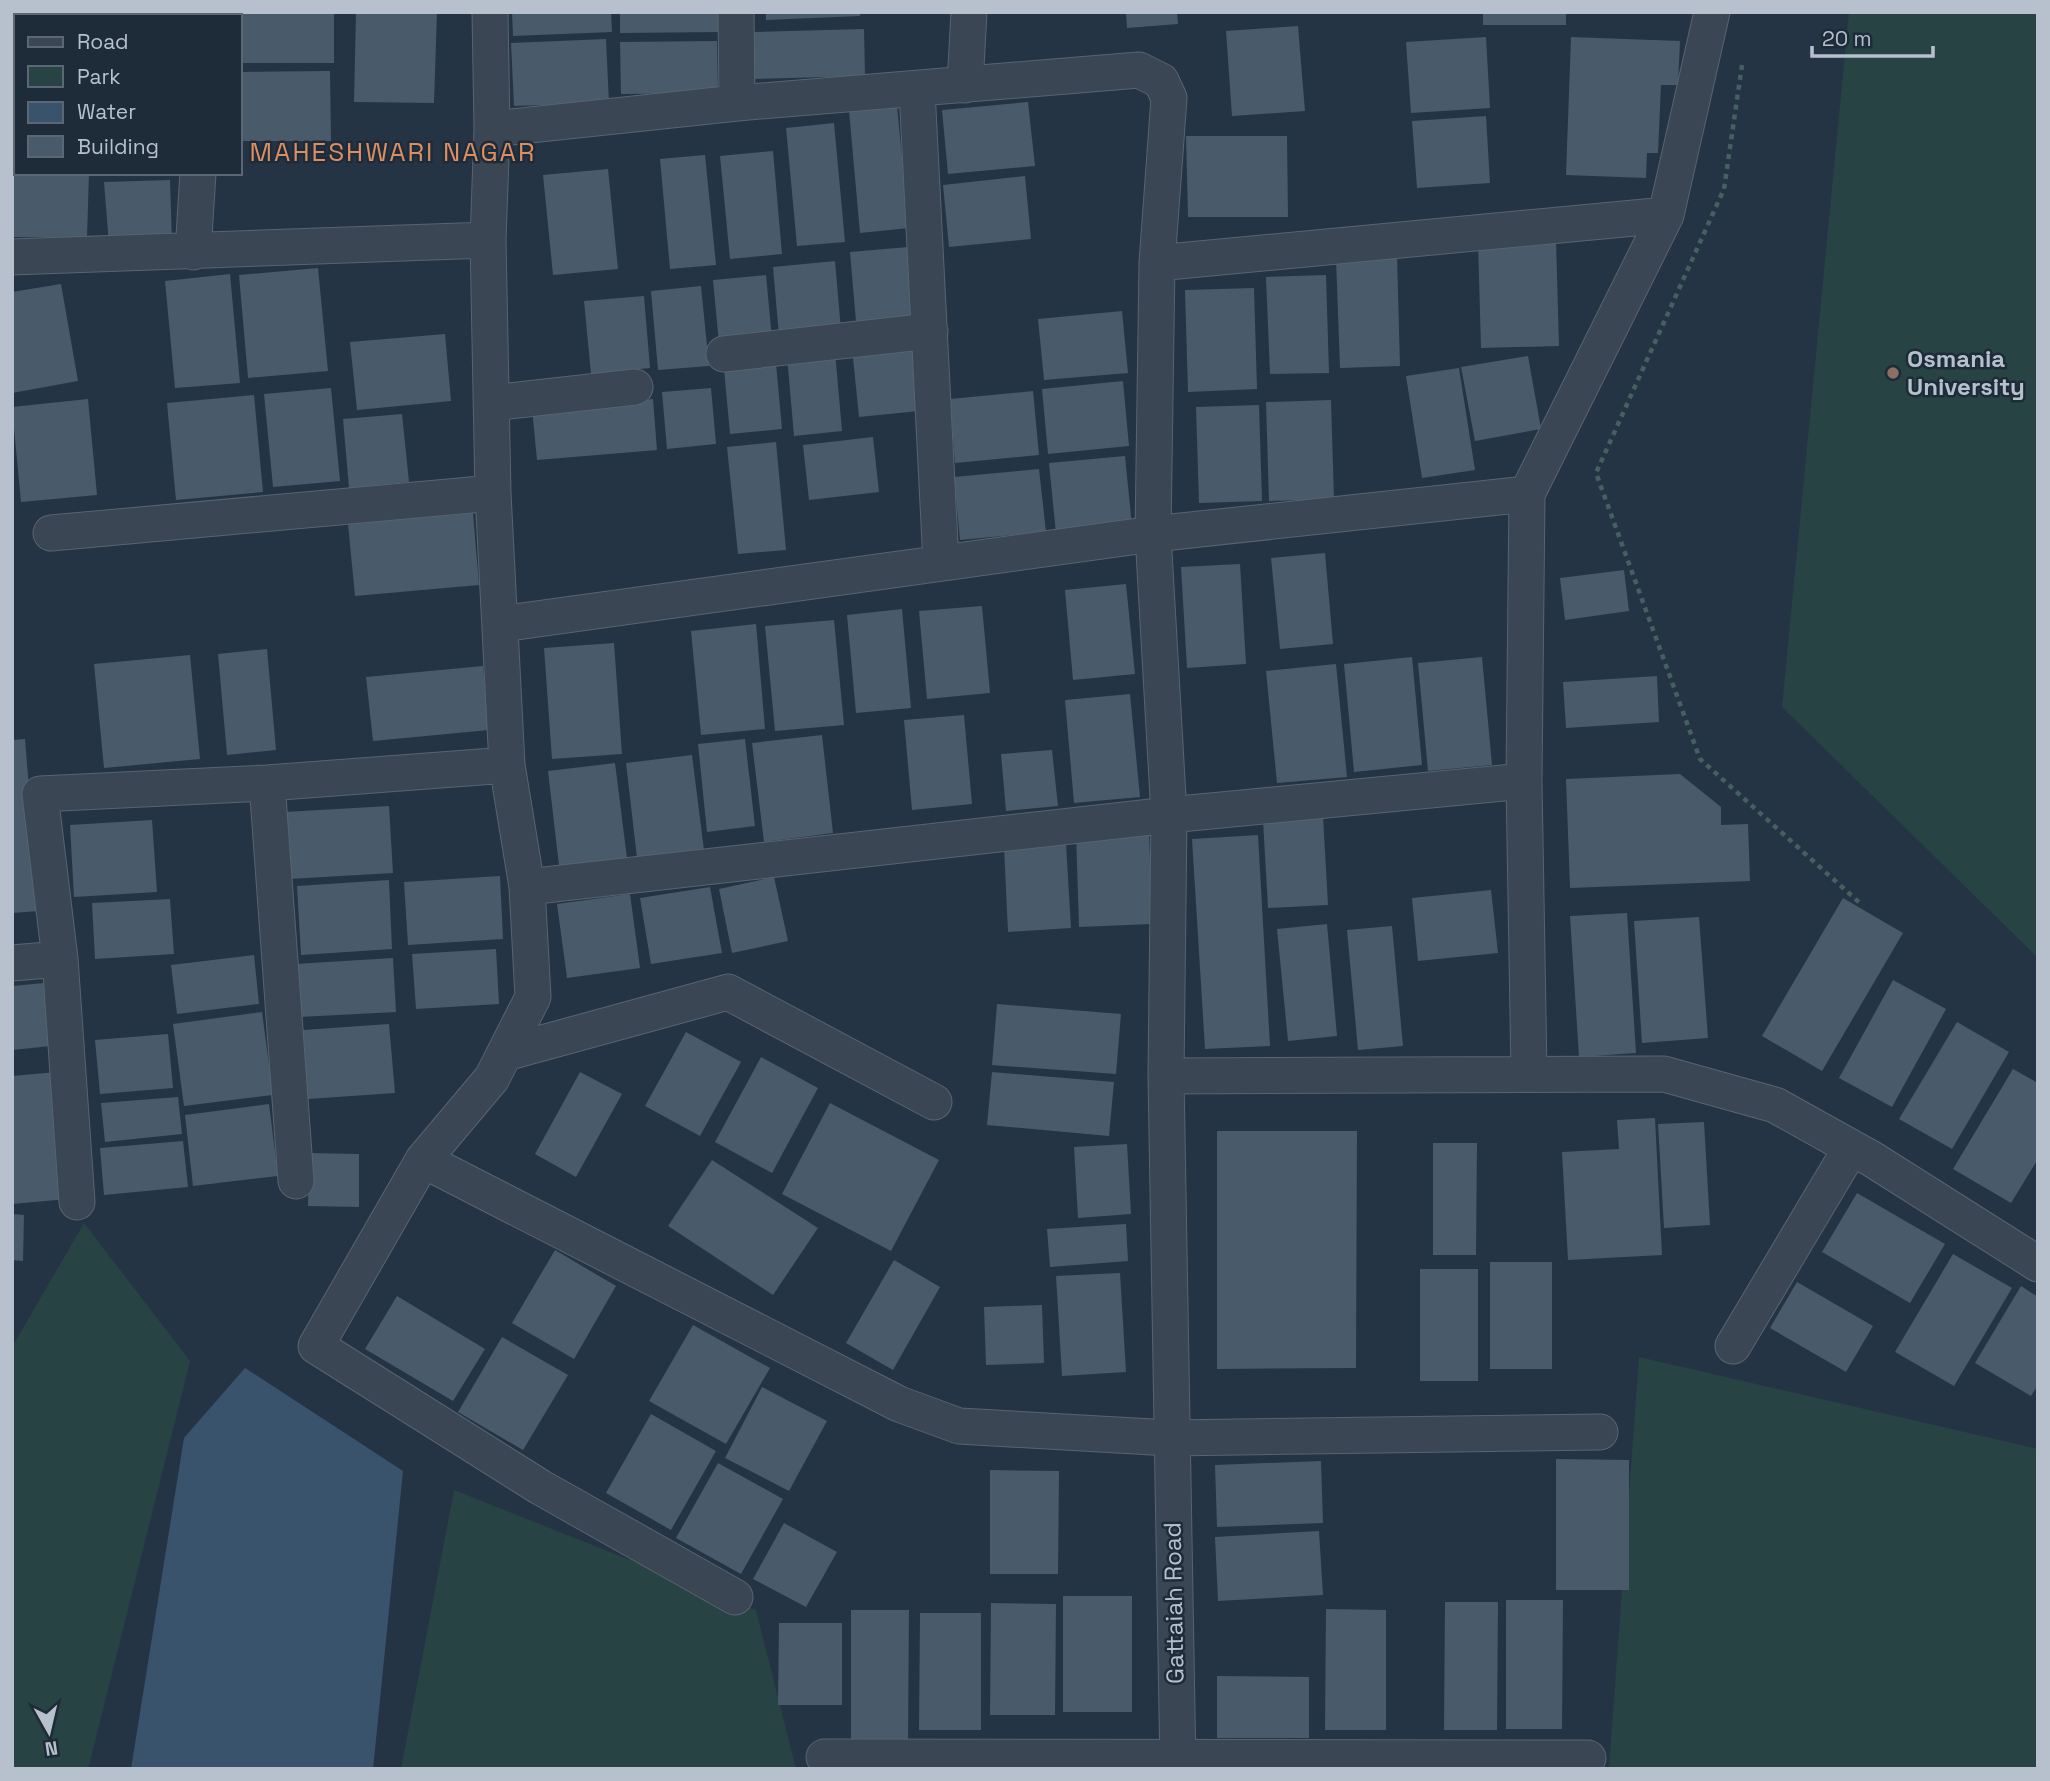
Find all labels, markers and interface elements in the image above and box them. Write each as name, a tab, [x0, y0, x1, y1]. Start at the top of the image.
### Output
legend	[14, 14, 242, 175]
scale bar	[1812, 14, 1933, 58]
text: 20 m	[1822, 25, 1872, 52]
text: Road	[77, 28, 129, 55]
text: Park	[77, 63, 121, 90]
text: Water	[77, 98, 136, 125]
text: Building	[77, 133, 159, 160]
district label: MAHESHWARI NAGAR	[250, 135, 536, 169]
place label: Osmania University	[1907, 343, 2025, 402]
marker: Osmania University	[1885, 365, 1901, 381]
street label: Gattaiah Road	[1157, 1522, 1190, 1684]
north arrow	[14, 1697, 84, 1767]
text: N	[43, 1735, 59, 1762]

